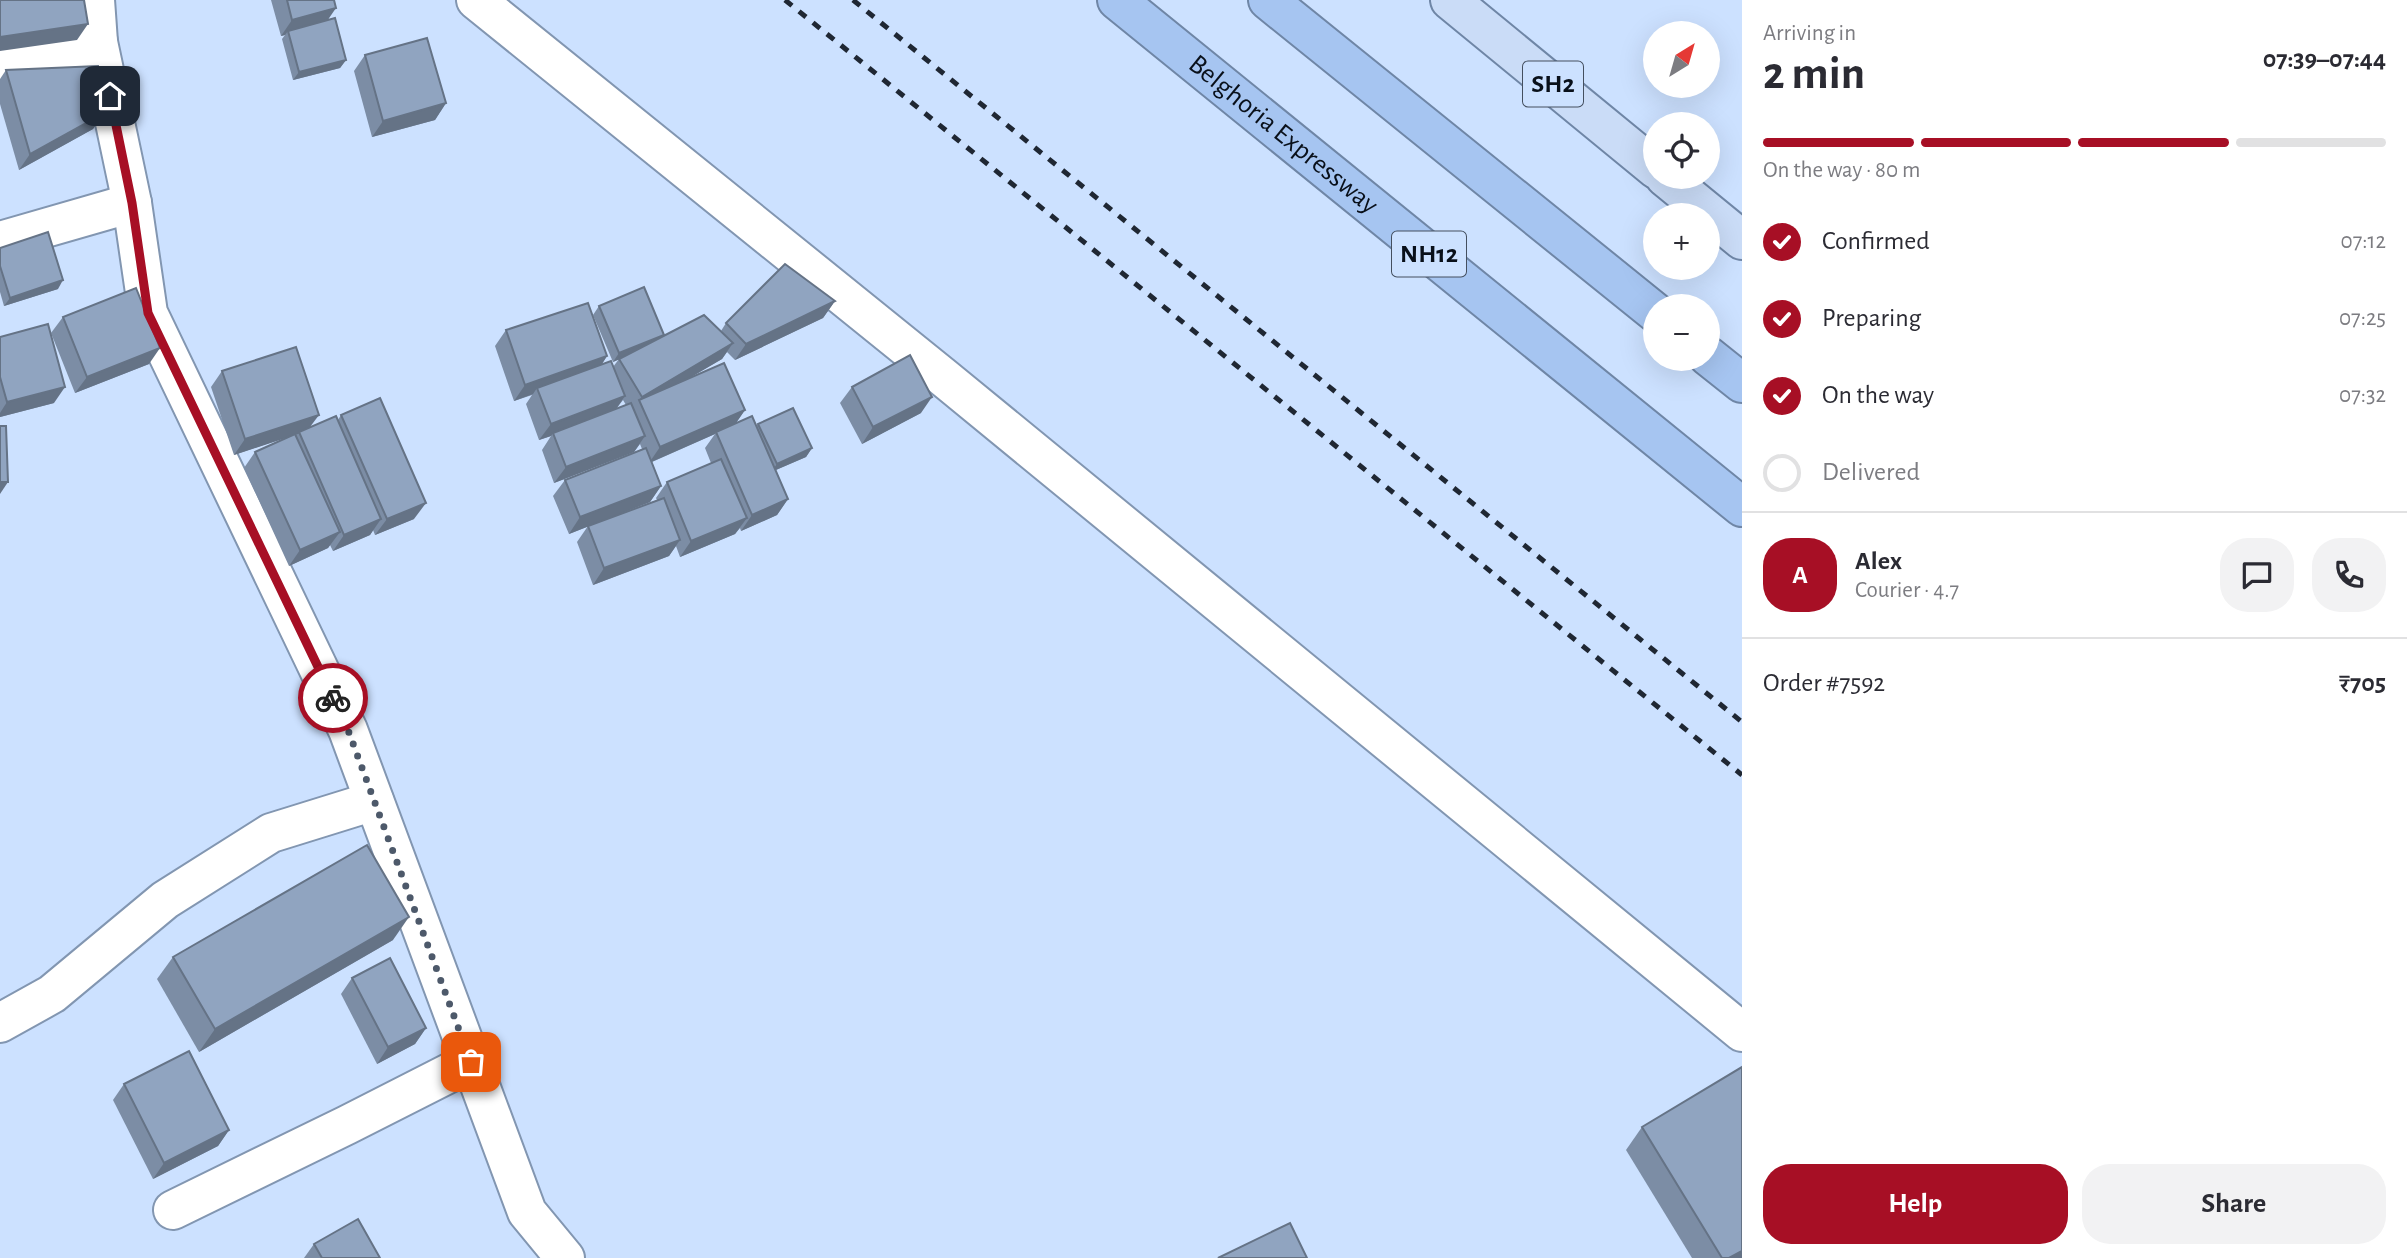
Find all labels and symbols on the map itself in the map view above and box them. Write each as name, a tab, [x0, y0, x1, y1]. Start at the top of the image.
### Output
north arrow	[1643, 21, 1720, 98]
street label: Belghoria Expressway	[1183, 50, 1383, 220]
road number: SH2	[1523, 61, 1583, 106]
pin	[80, 66, 140, 126]
road number: NH12	[1392, 232, 1466, 276]
courier	[298, 663, 368, 733]
pin	[441, 1032, 501, 1092]

